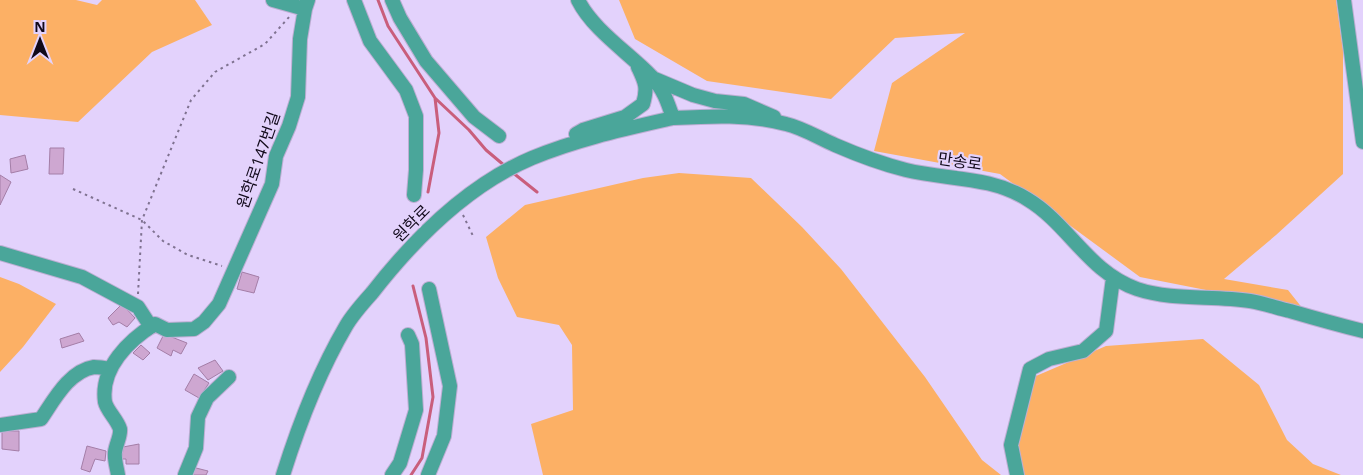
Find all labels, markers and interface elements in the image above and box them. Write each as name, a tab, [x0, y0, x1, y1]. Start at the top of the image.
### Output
north arrow	[15, 15, 65, 65]
text: N	[34, 17, 46, 36]
street label: 원학로147번길	[231, 109, 285, 211]
street label: 만송로	[937, 147, 984, 175]
street label: 원학로	[388, 199, 435, 246]

